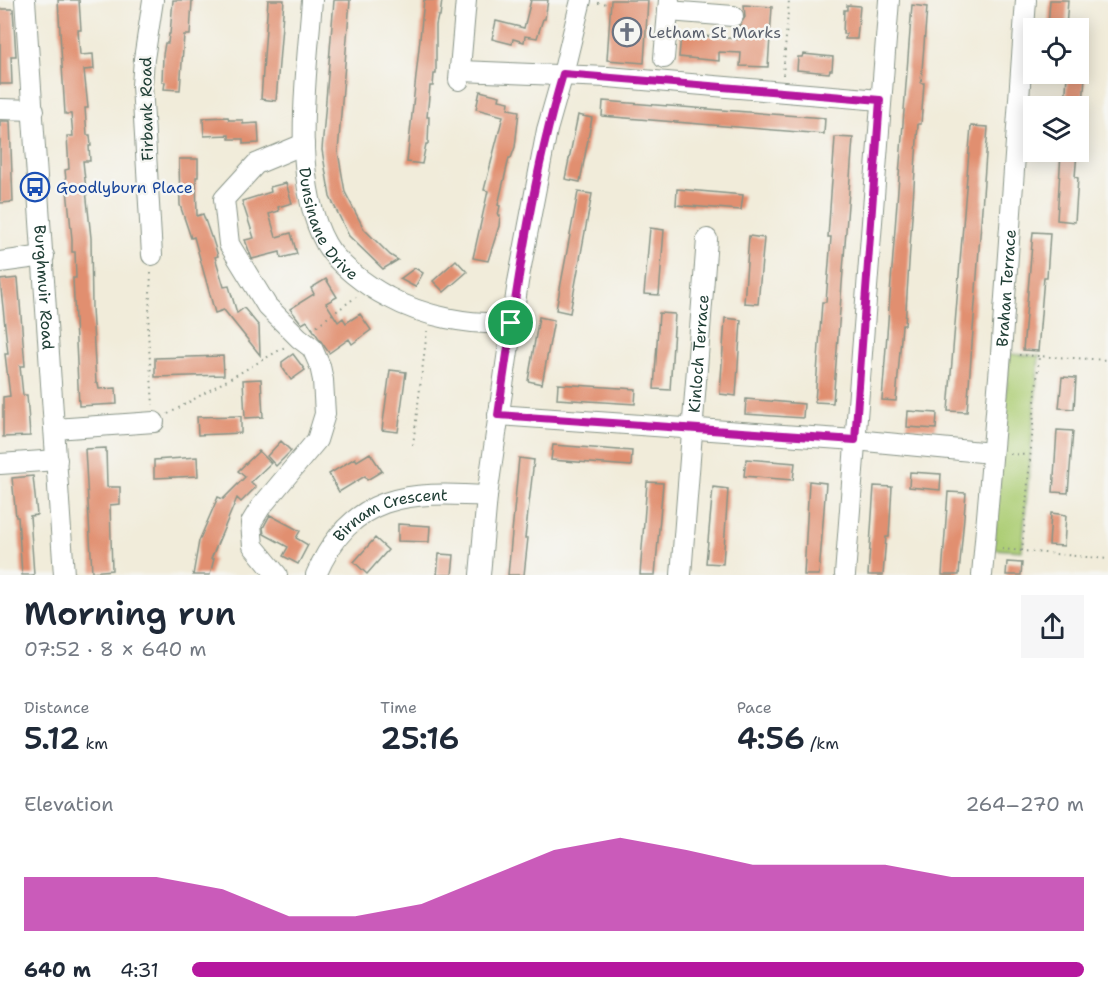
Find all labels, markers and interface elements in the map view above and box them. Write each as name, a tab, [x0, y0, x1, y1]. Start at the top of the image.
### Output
church icon: Letham St Marks	[611, 16, 643, 48]
map controls	[1023, 18, 1089, 162]
button: locate	[1023, 18, 1089, 84]
place label: Letham St Marks	[648, 22, 781, 43]
street label: Firbank Road	[135, 57, 158, 161]
button: layers	[1023, 96, 1089, 162]
street label: Dunsinane Drive	[294, 166, 363, 285]
bus stop icon: Goodlyburn Place	[19, 171, 51, 203]
place label: Goodlyburn Place	[56, 177, 193, 198]
street label: Burghmuir Road	[29, 224, 59, 351]
street label: Brahan Terrace	[992, 228, 1021, 348]
street label: Kinloch Terrace	[684, 294, 714, 414]
pin	[485, 297, 536, 348]
icon: arrive	[494, 306, 527, 339]
street label: Birnam Crescent	[328, 484, 448, 546]
text: Morning run	[24, 591, 236, 636]
button: share	[1021, 595, 1084, 658]
text: 07:52 · 8 × 640 m	[24, 636, 207, 662]
text: Distance	[24, 697, 90, 718]
text: Time	[380, 697, 417, 718]
text: Pace	[737, 697, 772, 718]
text: 5.12	[24, 718, 80, 759]
text: 25:16	[380, 718, 459, 759]
text: 4:56	[737, 718, 805, 759]
text: km	[80, 733, 108, 754]
text: /km	[805, 733, 839, 754]
text: Elevation	[24, 791, 114, 817]
text: 264–270 m	[965, 791, 1084, 817]
text: 640 m	[24, 957, 91, 983]
text: 4:31	[120, 957, 159, 983]

